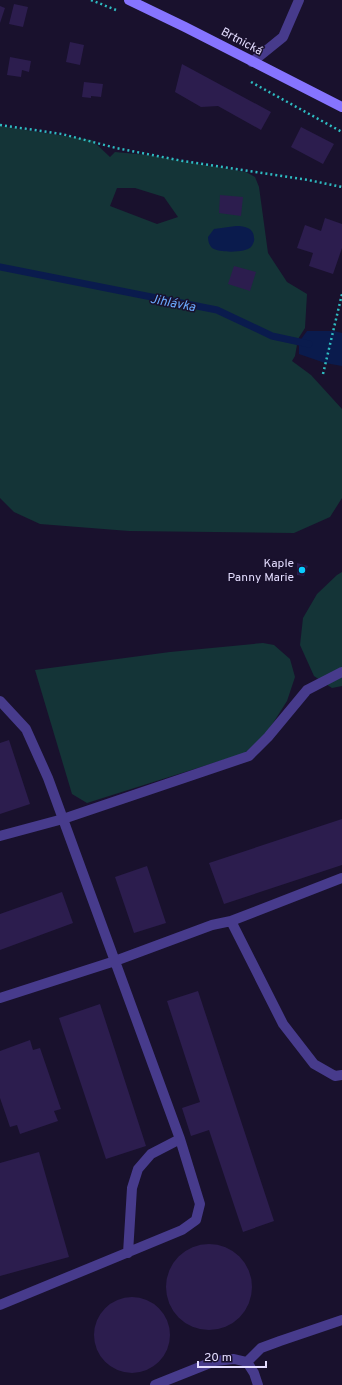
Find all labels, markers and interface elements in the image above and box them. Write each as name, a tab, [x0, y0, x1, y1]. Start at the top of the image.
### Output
street label: Brtnická	[218, 24, 265, 60]
water label: Jihlávka	[148, 292, 197, 316]
place label: Kaple Panny Marie	[228, 556, 294, 586]
marker: Kaple Panny Marie	[297, 565, 307, 575]
scale bar	[198, 1343, 266, 1369]
text: 20 m	[204, 1350, 232, 1366]

